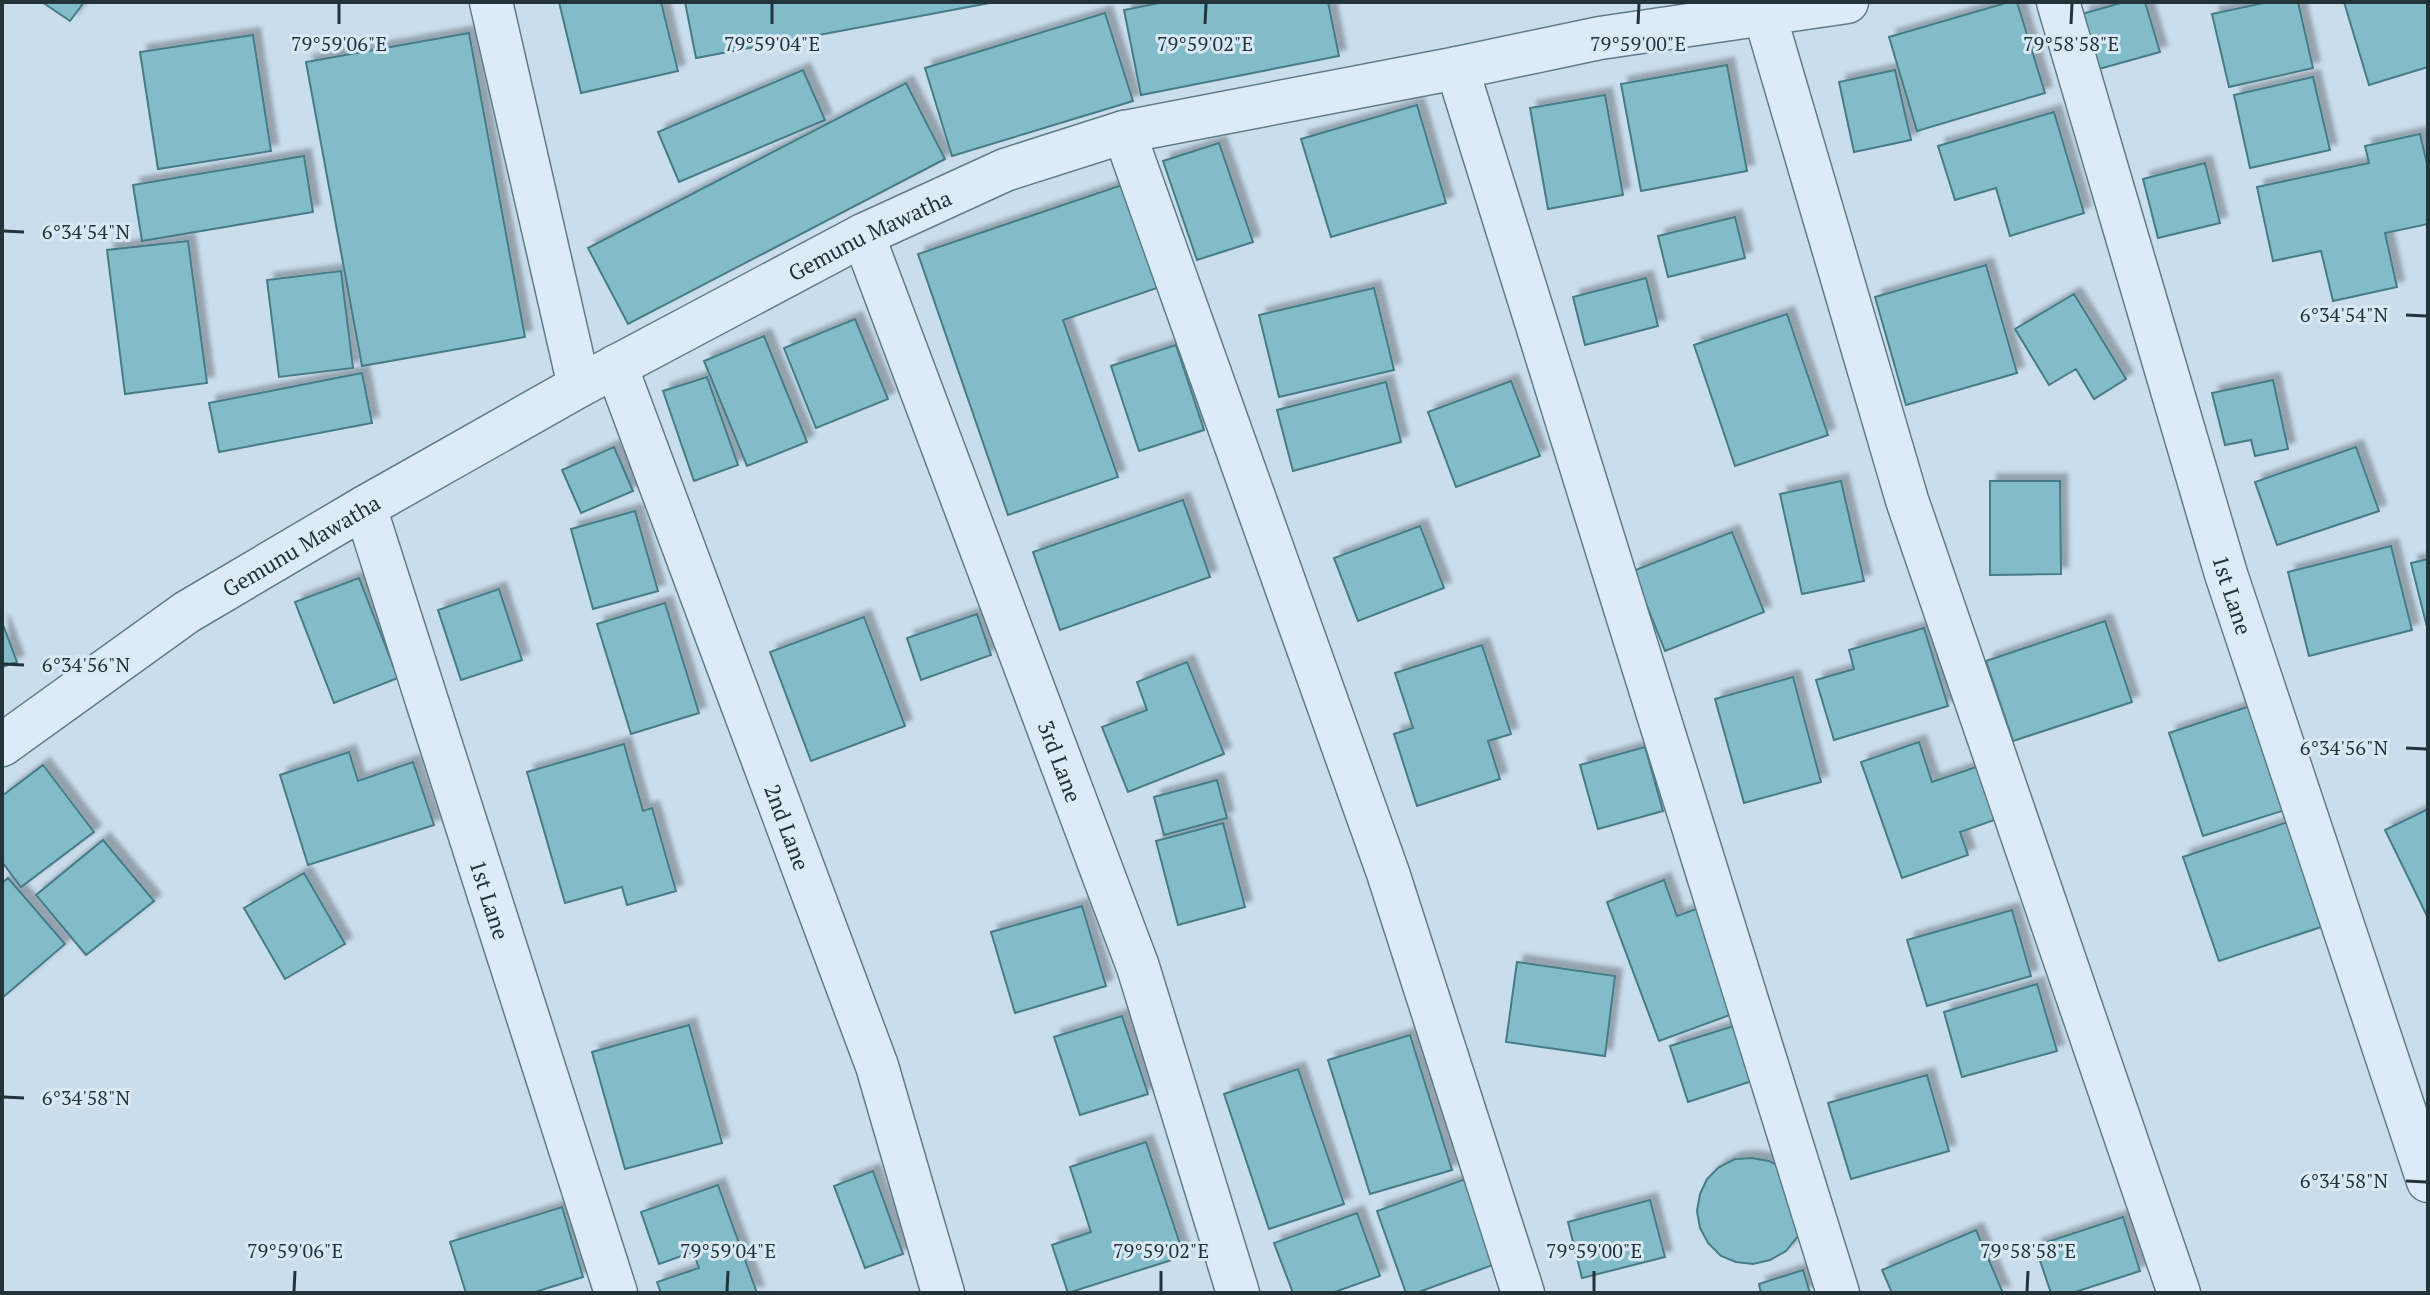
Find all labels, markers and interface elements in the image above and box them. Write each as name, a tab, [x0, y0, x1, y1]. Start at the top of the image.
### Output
text: 79°59'06"E	[291, 30, 387, 57]
text: 79°59'04"E	[724, 30, 820, 57]
text: 79°59'02"E	[1157, 30, 1253, 57]
text: 79°59'00"E	[1590, 30, 1686, 57]
text: 79°58'58"E	[2023, 30, 2119, 57]
street label: Gemunu Mawatha	[783, 182, 956, 287]
text: 6°34'54"N	[42, 218, 131, 245]
text: 6°34'54"N	[2300, 301, 2389, 328]
street label: Gemunu Mawatha	[217, 487, 385, 603]
street label: 1st Lane	[2207, 551, 2260, 638]
text: 6°34'56"N	[42, 651, 131, 678]
street label: 3rd Lane	[1032, 716, 1089, 806]
text: 6°34'56"N	[2300, 734, 2389, 761]
street label: 2nd Lane	[759, 780, 817, 874]
street label: 1st Lane	[464, 856, 517, 943]
text: 6°34'58"N	[42, 1084, 131, 1111]
text: 6°34'58"N	[2300, 1167, 2389, 1194]
text: 79°59'06"E	[247, 1237, 343, 1264]
text: 79°59'04"E	[680, 1237, 776, 1264]
text: 79°59'02"E	[1113, 1237, 1209, 1264]
text: 79°59'00"E	[1546, 1237, 1642, 1264]
text: 79°58'58"E	[1980, 1237, 2076, 1264]

